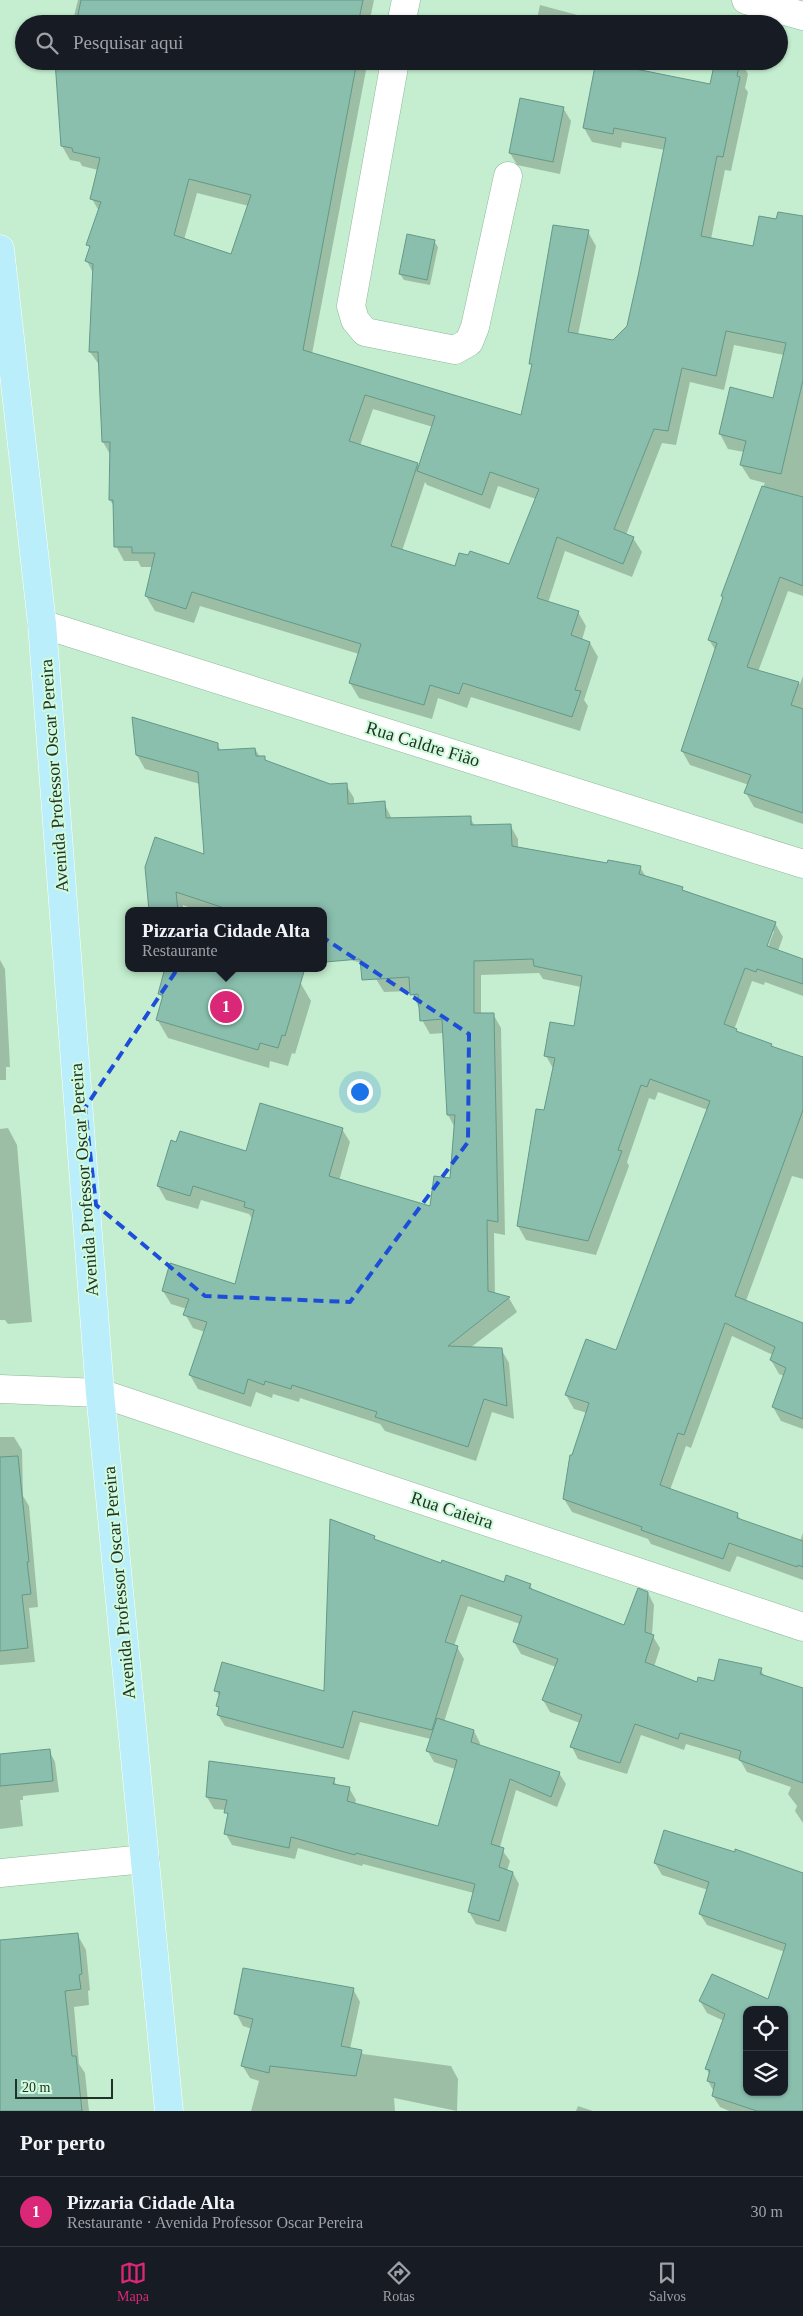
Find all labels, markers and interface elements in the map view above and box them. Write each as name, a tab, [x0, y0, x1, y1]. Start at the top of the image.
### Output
search box	[15, 15, 788, 70]
icon: search	[33, 29, 61, 57]
text: Pesquisar aqui	[73, 32, 183, 53]
street label: Avenida Professor Oscar Pereira	[36, 659, 72, 893]
street label: Rua Caldre Fião	[364, 717, 482, 771]
popup	[125, 907, 327, 972]
text: Pizzaria Cidade Alta	[142, 920, 310, 941]
text: Restaurante	[142, 942, 218, 959]
pin: 1	[210, 988, 242, 1026]
street label: Avenida Professor Oscar Pereira	[66, 1063, 102, 1297]
your location	[347, 1079, 373, 1105]
street label: Avenida Professor Oscar Pereira	[99, 1466, 139, 1700]
street label: Rua Caieira	[408, 1487, 496, 1533]
map controls	[743, 2006, 788, 2096]
button: locate	[743, 2006, 788, 2051]
button: layers	[743, 2051, 788, 2096]
scale bar	[15, 2076, 112, 2099]
text: 20 m	[22, 2080, 50, 2095]
text: Por perto	[20, 2131, 105, 2155]
text: Pizzaria Cidade Alta	[67, 2192, 235, 2213]
text: 1	[32, 2203, 40, 2220]
text: 30 m	[751, 2203, 783, 2220]
text: Restaurante · Avenida Professor Oscar Pereira	[67, 2214, 363, 2231]
tab: Mapa	[117, 2259, 149, 2305]
tab: Rotas	[383, 2259, 415, 2305]
tab: Salvos	[649, 2259, 686, 2305]

